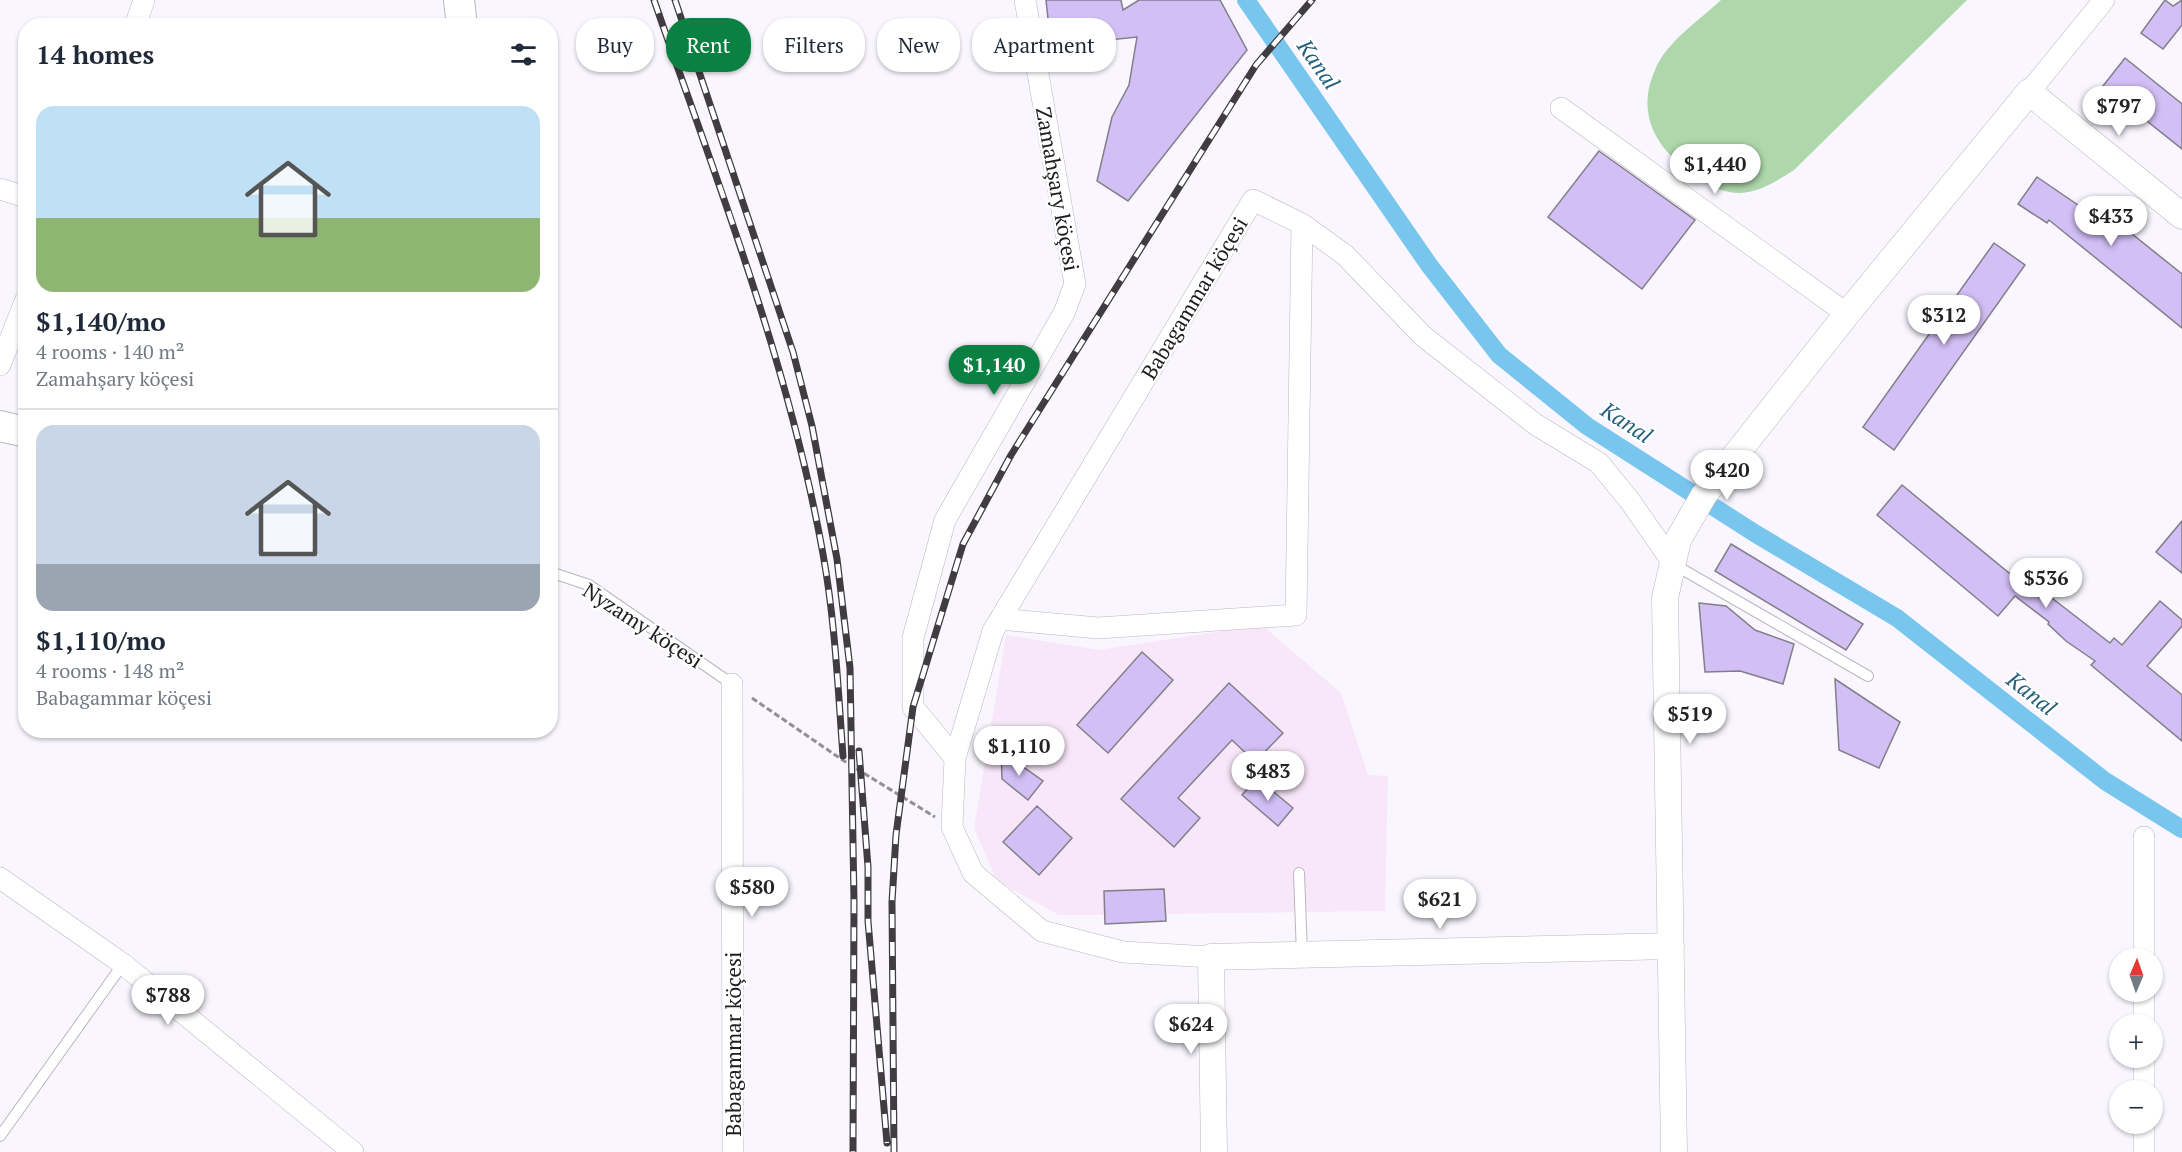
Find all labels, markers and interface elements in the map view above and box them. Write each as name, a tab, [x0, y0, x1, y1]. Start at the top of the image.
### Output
chip: Buy	[576, 18, 654, 72]
chip: Rent	[666, 18, 751, 72]
chip: Filters	[763, 18, 865, 72]
chip: New	[877, 18, 960, 72]
chip: Apartment	[972, 18, 1116, 72]
water label: Kanal	[1291, 32, 1347, 95]
text: 14 homes	[36, 37, 154, 71]
icon: filters	[507, 38, 540, 71]
pin: $797	[2083, 86, 2155, 137]
text: $797	[2096, 92, 2142, 119]
street label: Zamahşary köçesi	[1030, 105, 1086, 273]
pin: $1,440	[1666, 144, 1764, 195]
icon: home	[234, 145, 342, 253]
text: $1,440	[1684, 150, 1746, 177]
pin: $433	[2075, 196, 2147, 247]
text: $433	[2088, 202, 2134, 229]
street label: Babagammar köçesi	[1134, 212, 1254, 384]
pin: $312	[1908, 295, 1980, 346]
text: $312	[1921, 301, 1967, 328]
text: $1,140/mo	[36, 304, 166, 338]
text: 4 rooms · 140 m²	[36, 338, 184, 365]
pin: $1,140	[945, 345, 1043, 396]
text: $1,140	[963, 351, 1025, 378]
text: Zamahşary köçesi	[36, 365, 194, 392]
water label: Kanal	[1595, 394, 1658, 449]
pin: $420	[1691, 450, 1763, 501]
text: $420	[1704, 456, 1750, 483]
icon: home	[234, 464, 342, 572]
pin: $536	[2010, 558, 2082, 609]
text: $536	[2023, 564, 2069, 591]
street label: Nyzamy köçesi	[578, 576, 708, 674]
text: $1,110/mo	[36, 623, 166, 657]
text: 4 rooms · 148 m²	[36, 657, 184, 684]
water label: Kanal	[2000, 664, 2063, 721]
text: Babagammar köçesi	[36, 684, 212, 711]
pin: $519	[1654, 694, 1726, 745]
text: $519	[1667, 700, 1713, 727]
pin: $1,110	[970, 726, 1068, 777]
text: $1,110	[988, 732, 1050, 759]
pin: $483	[1232, 751, 1304, 802]
text: $483	[1245, 757, 1291, 784]
pin: $580	[716, 867, 788, 918]
text: $580	[729, 873, 775, 900]
pin: $621	[1404, 879, 1476, 930]
text: $621	[1417, 885, 1463, 912]
north arrow	[2109, 948, 2163, 1002]
map controls	[2109, 948, 2163, 1134]
street label: Babagammar köçesi	[719, 952, 747, 1136]
pin: $788	[132, 975, 204, 1026]
text: $788	[145, 981, 191, 1008]
pin: $624	[1155, 1004, 1227, 1055]
text: $624	[1168, 1010, 1214, 1037]
button: +	[2109, 1014, 2163, 1068]
button: −	[2109, 1080, 2163, 1134]

